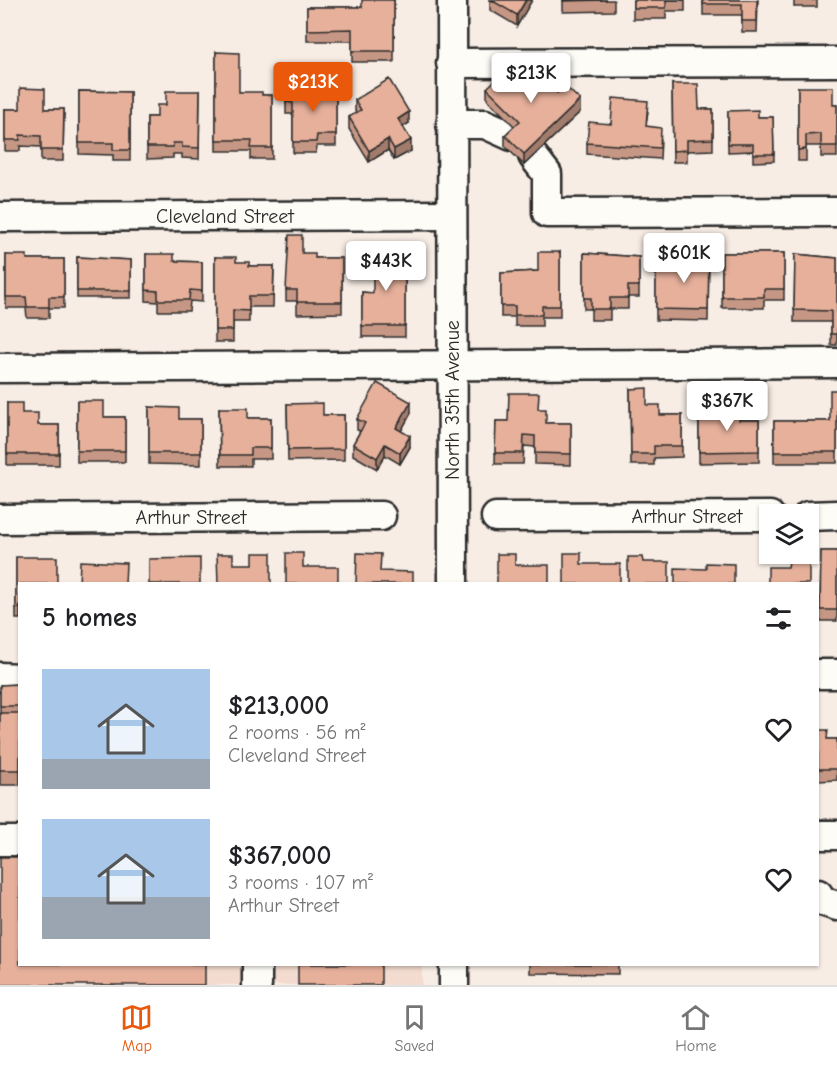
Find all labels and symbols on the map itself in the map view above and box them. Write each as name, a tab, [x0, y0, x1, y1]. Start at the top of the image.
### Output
pin: $213K	[489, 53, 573, 104]
pin: $213K	[271, 62, 355, 113]
street label: Cleveland Street	[156, 205, 295, 228]
pin: $601K	[642, 233, 726, 284]
pin: $443K	[344, 241, 428, 292]
street label: North 35th Avenue	[441, 320, 464, 480]
pin: $367K	[685, 381, 769, 432]
street label: Arthur Street	[632, 505, 744, 528]
street label: Arthur Street	[136, 506, 248, 529]

